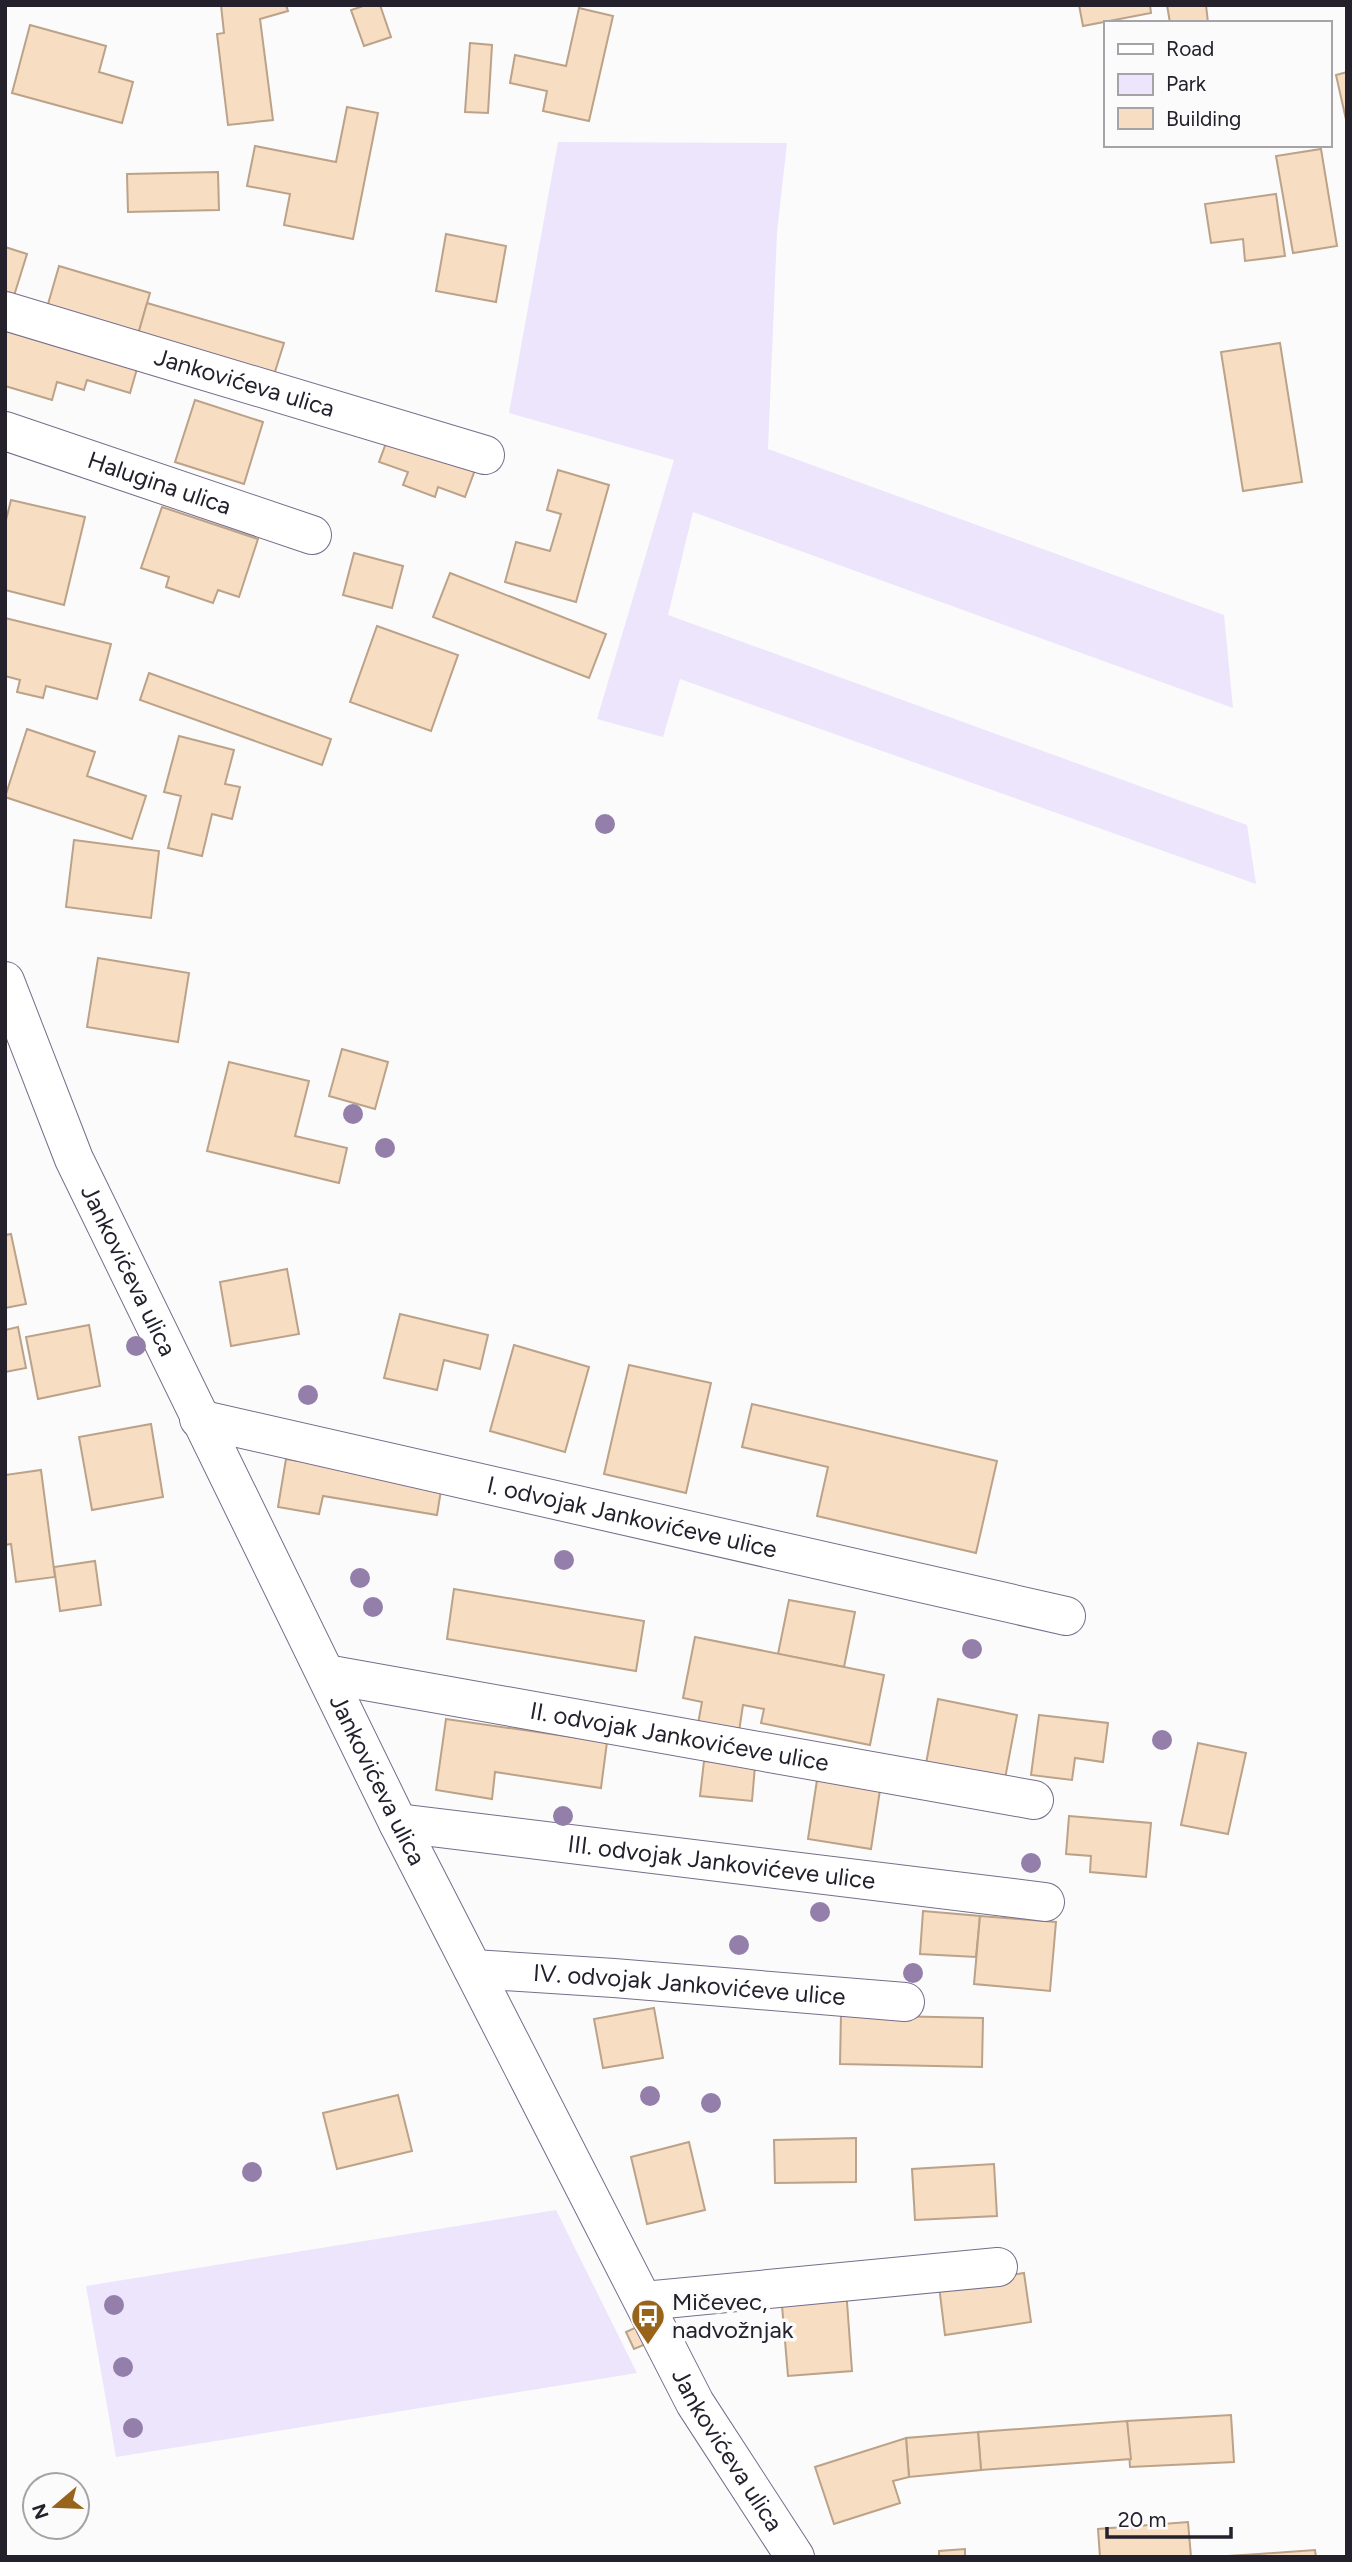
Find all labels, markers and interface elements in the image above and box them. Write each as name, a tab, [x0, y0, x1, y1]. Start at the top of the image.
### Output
legend	[1104, 21, 1331, 147]
text: Road	[1166, 36, 1214, 61]
text: Park	[1166, 71, 1207, 96]
text: Building	[1166, 106, 1241, 131]
street label: Jankovićeva ulica	[151, 342, 338, 423]
street label: Halugina ulica	[84, 445, 235, 521]
street label: Jankovićeva ulica	[75, 1180, 183, 1361]
street label: I. odvojak Jankovićeve ulice	[484, 1470, 780, 1564]
street label: Jankovićeva ulica	[324, 1690, 432, 1870]
street label: II. odvojak Jankovićeve ulice	[528, 1696, 831, 1777]
street label: III. odvojak Jankovićeve ulice	[566, 1829, 877, 1895]
street label: IV. odvojak Jankovićeve ulice	[532, 1958, 847, 2011]
place label: Mičevec, nadvožnjak	[672, 2287, 794, 2344]
bus stop icon: Mičevec, nadvožnjak	[629, 2297, 667, 2346]
street label: Jankovićeva ulica	[666, 2363, 789, 2536]
north arrow	[21, 2471, 91, 2541]
scale bar	[1107, 2496, 1231, 2540]
text: N	[27, 2501, 54, 2522]
text: 20 m	[1118, 2507, 1166, 2532]

